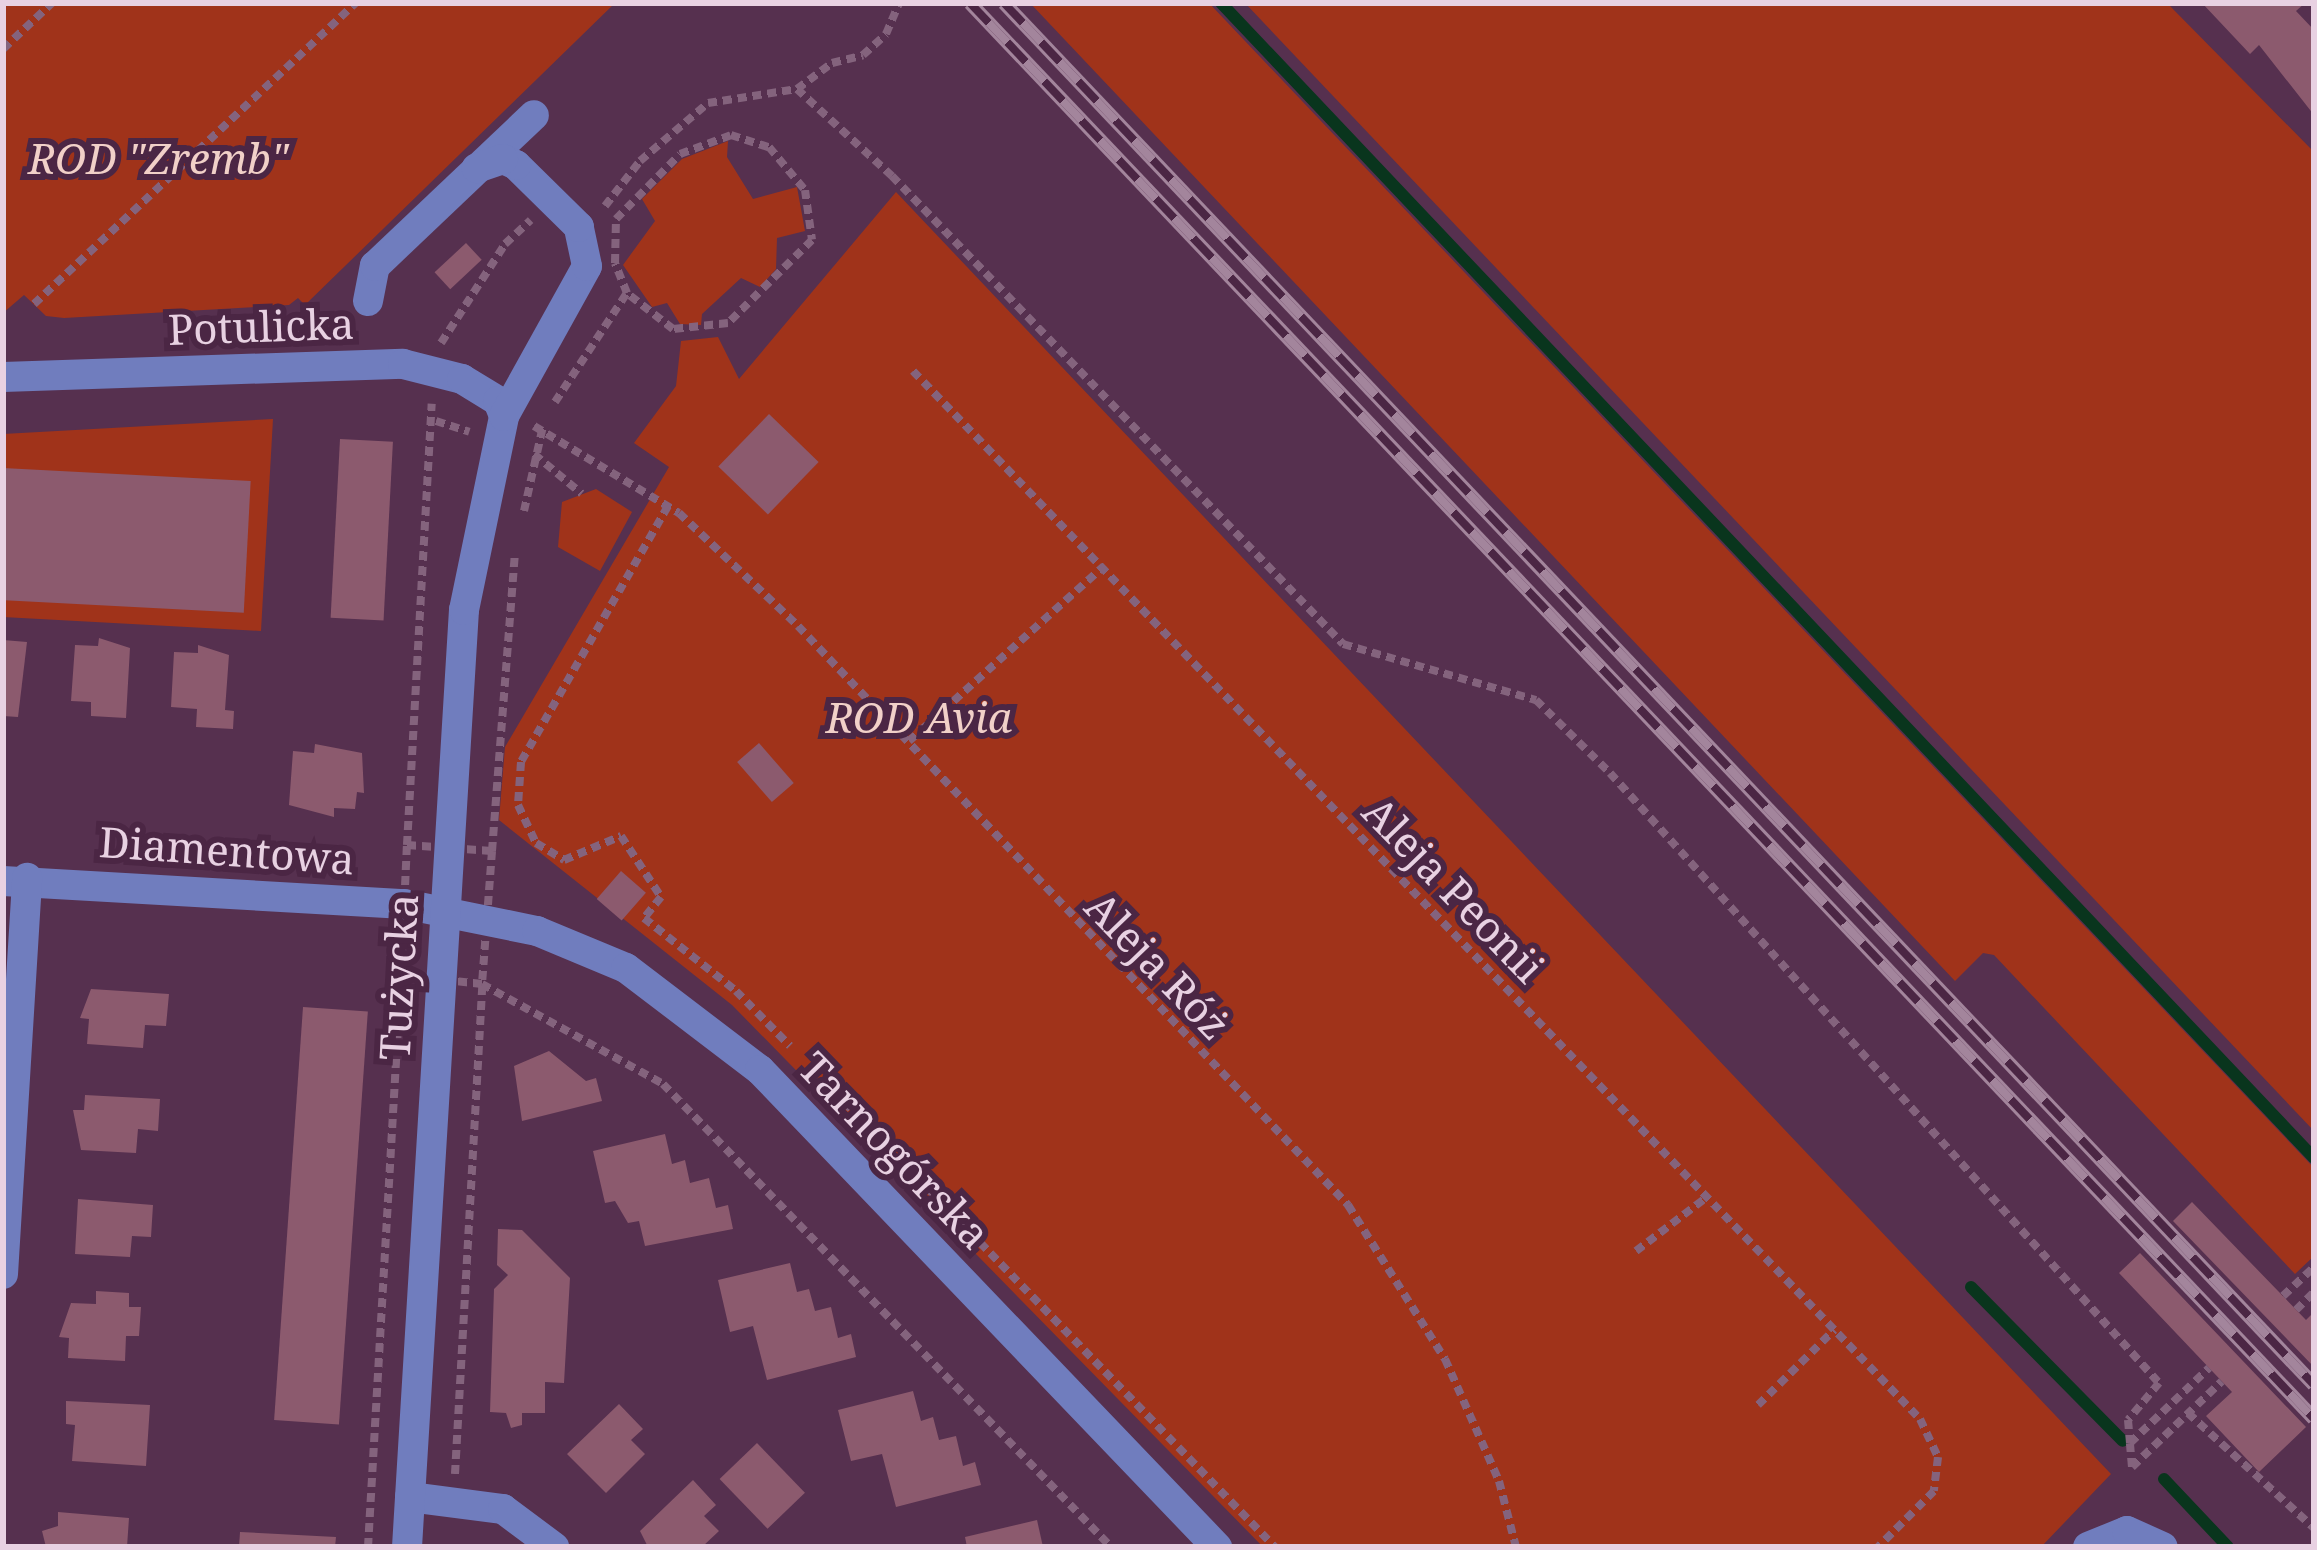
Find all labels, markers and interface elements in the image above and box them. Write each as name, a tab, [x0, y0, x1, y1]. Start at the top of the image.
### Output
park label: ROD "Zremb"	[28, 133, 288, 183]
street label: Potulicka	[167, 298, 355, 354]
park label: ROD Avia	[826, 692, 1012, 742]
street label: Aleja Peonii	[1353, 786, 1555, 992]
street label: Diamentowa	[98, 816, 356, 884]
street label: Aleja Róż	[1075, 881, 1241, 1049]
street label: Tużycka	[368, 893, 428, 1061]
street label: Tarnogórska	[789, 1041, 1001, 1259]

